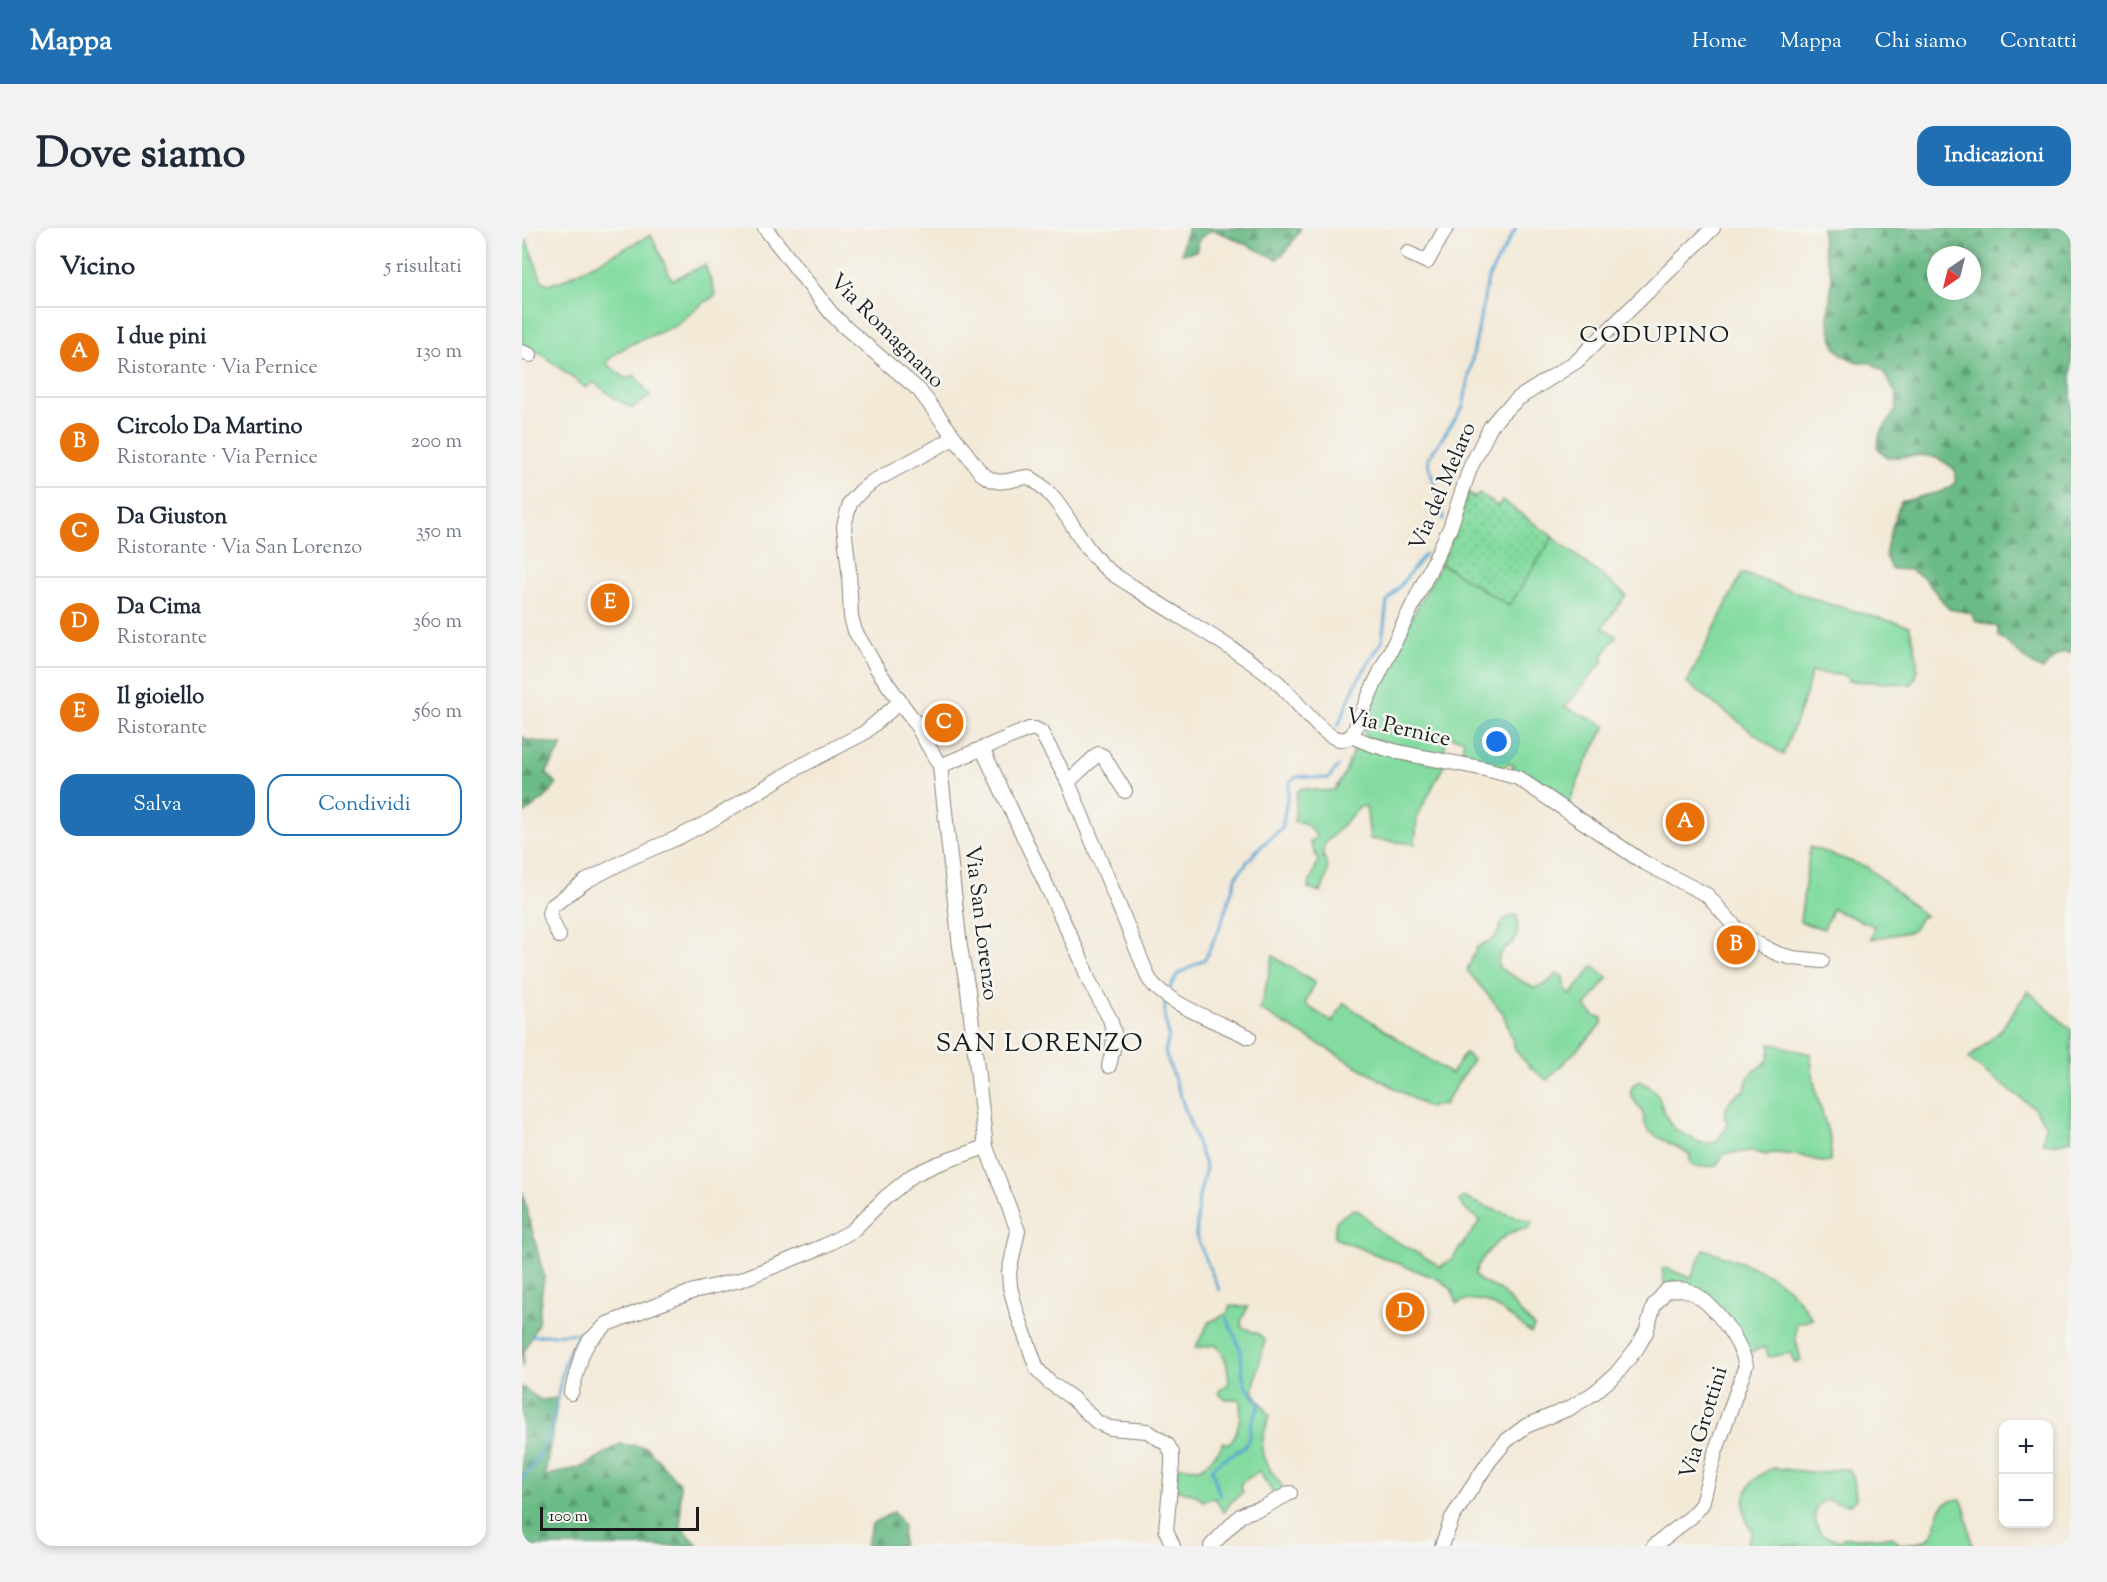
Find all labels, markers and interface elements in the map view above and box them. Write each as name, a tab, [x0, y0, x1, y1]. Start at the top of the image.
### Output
text: Mappa	[30, 22, 112, 62]
text: Home	[1692, 27, 1747, 57]
text: Mappa	[1780, 27, 1842, 57]
text: Chi siamo	[1875, 27, 1967, 57]
text: Contatti	[2000, 27, 2077, 57]
text: Dove siamo	[36, 126, 245, 186]
button: Indicazioni	[1917, 126, 2071, 186]
north arrow	[1927, 246, 1981, 300]
text: Vicino	[60, 249, 135, 286]
text: 5 risultati	[385, 253, 462, 282]
street label: Via Romagnano	[821, 267, 951, 397]
district label: CODUPINO	[1579, 319, 1731, 353]
text: I due pini	[117, 322, 206, 354]
text: A	[71, 338, 88, 367]
text: 130 m	[416, 338, 462, 367]
text: Ristorante · Via Pernice	[117, 354, 318, 383]
text: Circolo Da Martino	[117, 412, 302, 444]
street label: Via del Melaro	[1403, 418, 1485, 556]
text: B	[73, 428, 86, 457]
text: 200 m	[411, 428, 462, 457]
text: Ristorante · Via Pernice	[117, 444, 318, 473]
text: Da Giuston	[117, 502, 227, 534]
text: C	[71, 518, 88, 547]
text: 350 m	[416, 518, 462, 547]
text: Ristorante · Via San Lorenzo	[117, 534, 362, 563]
pin: E	[590, 580, 629, 626]
text: Da Cima	[117, 592, 201, 624]
text: D	[72, 608, 87, 637]
text: 360 m	[413, 608, 462, 637]
text: Ristorante	[117, 624, 207, 653]
text: Il gioiello	[117, 682, 204, 714]
text: E	[73, 698, 86, 727]
text: 560 m	[414, 698, 462, 727]
pin: C	[924, 700, 964, 746]
street label: Via Pernice	[1342, 701, 1454, 757]
text: Ristorante	[117, 714, 207, 743]
your location	[1482, 727, 1511, 756]
button: Salva	[60, 774, 255, 836]
button: Condividi	[267, 774, 462, 836]
pin: A	[1666, 800, 1704, 844]
street label: Via San Lorenzo	[955, 844, 1005, 1002]
pin: B	[1716, 922, 1756, 968]
district label: SAN LORENZO	[936, 1026, 1144, 1063]
pin: D	[1386, 1290, 1424, 1334]
street label: Via Grottini	[1673, 1363, 1737, 1483]
map controls	[1999, 1420, 2053, 1528]
button: +	[1999, 1420, 2053, 1474]
button: −	[1999, 1474, 2053, 1528]
scale bar	[540, 1504, 699, 1532]
text: 100 m	[549, 1506, 588, 1529]

